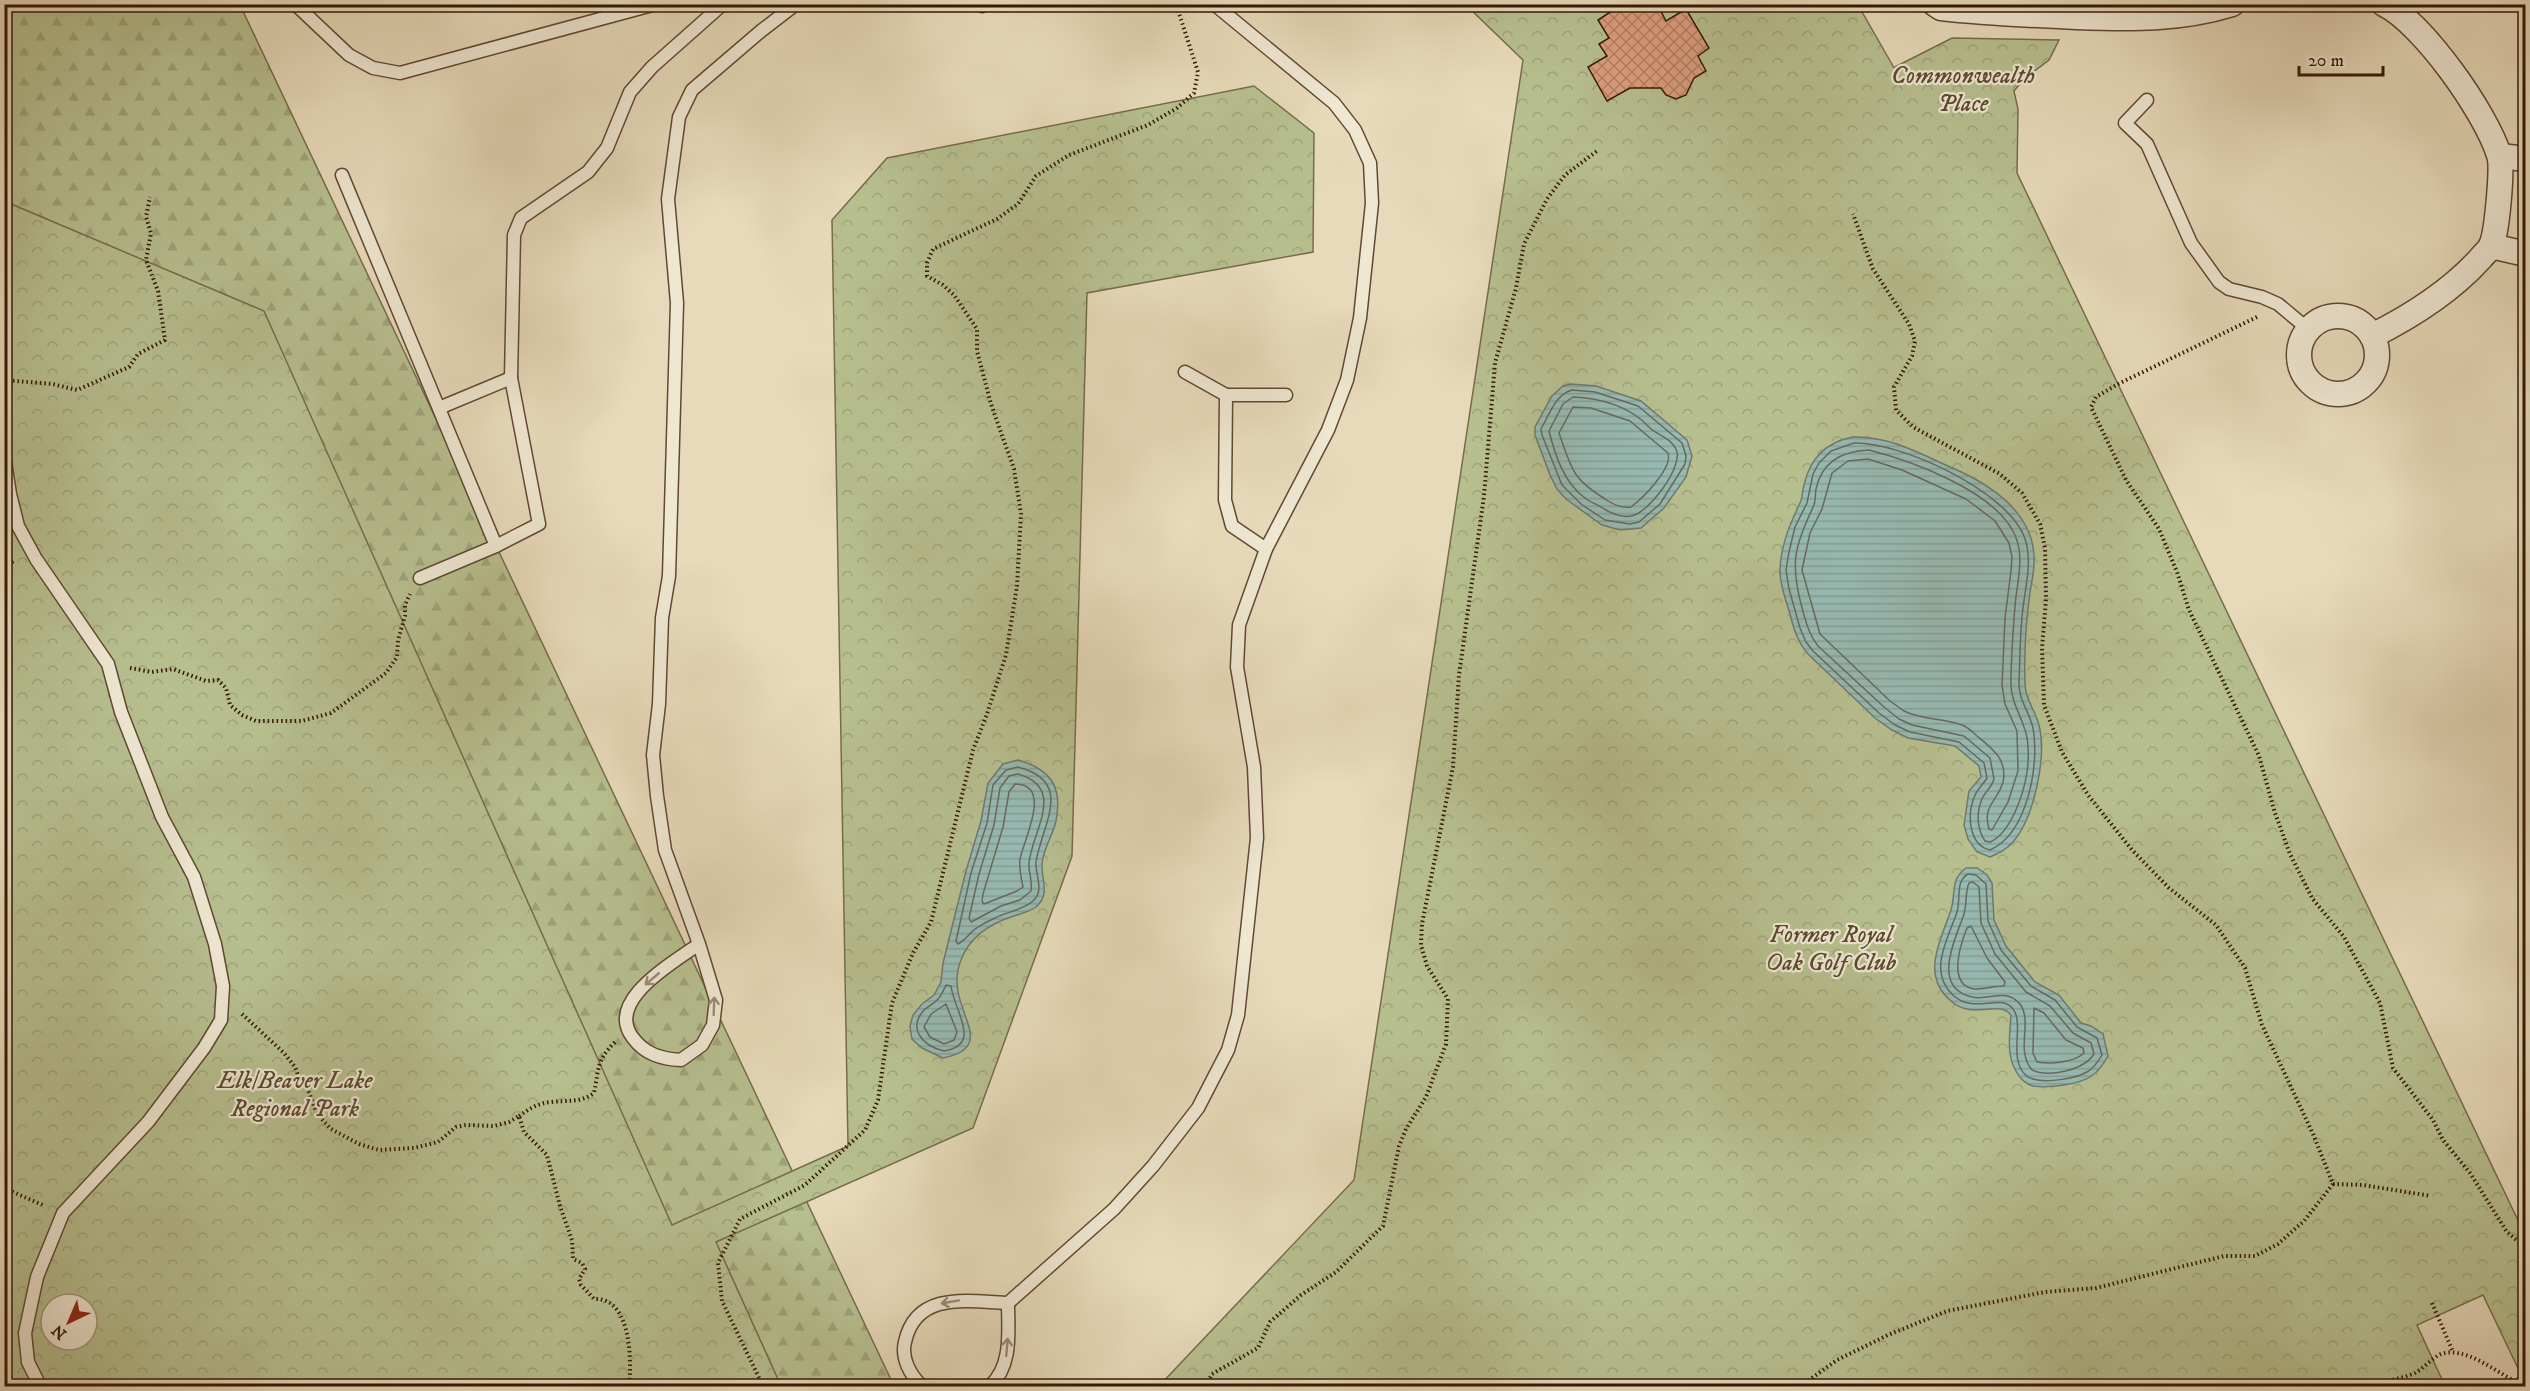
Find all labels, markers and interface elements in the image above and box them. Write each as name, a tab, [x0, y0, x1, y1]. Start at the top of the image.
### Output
scale bar	[2299, 39, 2383, 77]
text: 20 m	[2308, 50, 2344, 72]
park label: Commonwealth Place	[1891, 61, 2035, 119]
park label: Former Royal Oak Golf Club	[1766, 920, 1896, 978]
one-way arrow	[645, 972, 660, 986]
one-way arrow	[708, 997, 720, 1016]
park label: Elk/Beaver Lake Regional Park	[216, 1066, 373, 1124]
north arrow	[39, 1292, 99, 1352]
one-way arrow	[941, 1297, 961, 1308]
text: N	[48, 1320, 71, 1344]
one-way arrow	[1002, 1338, 1013, 1357]

